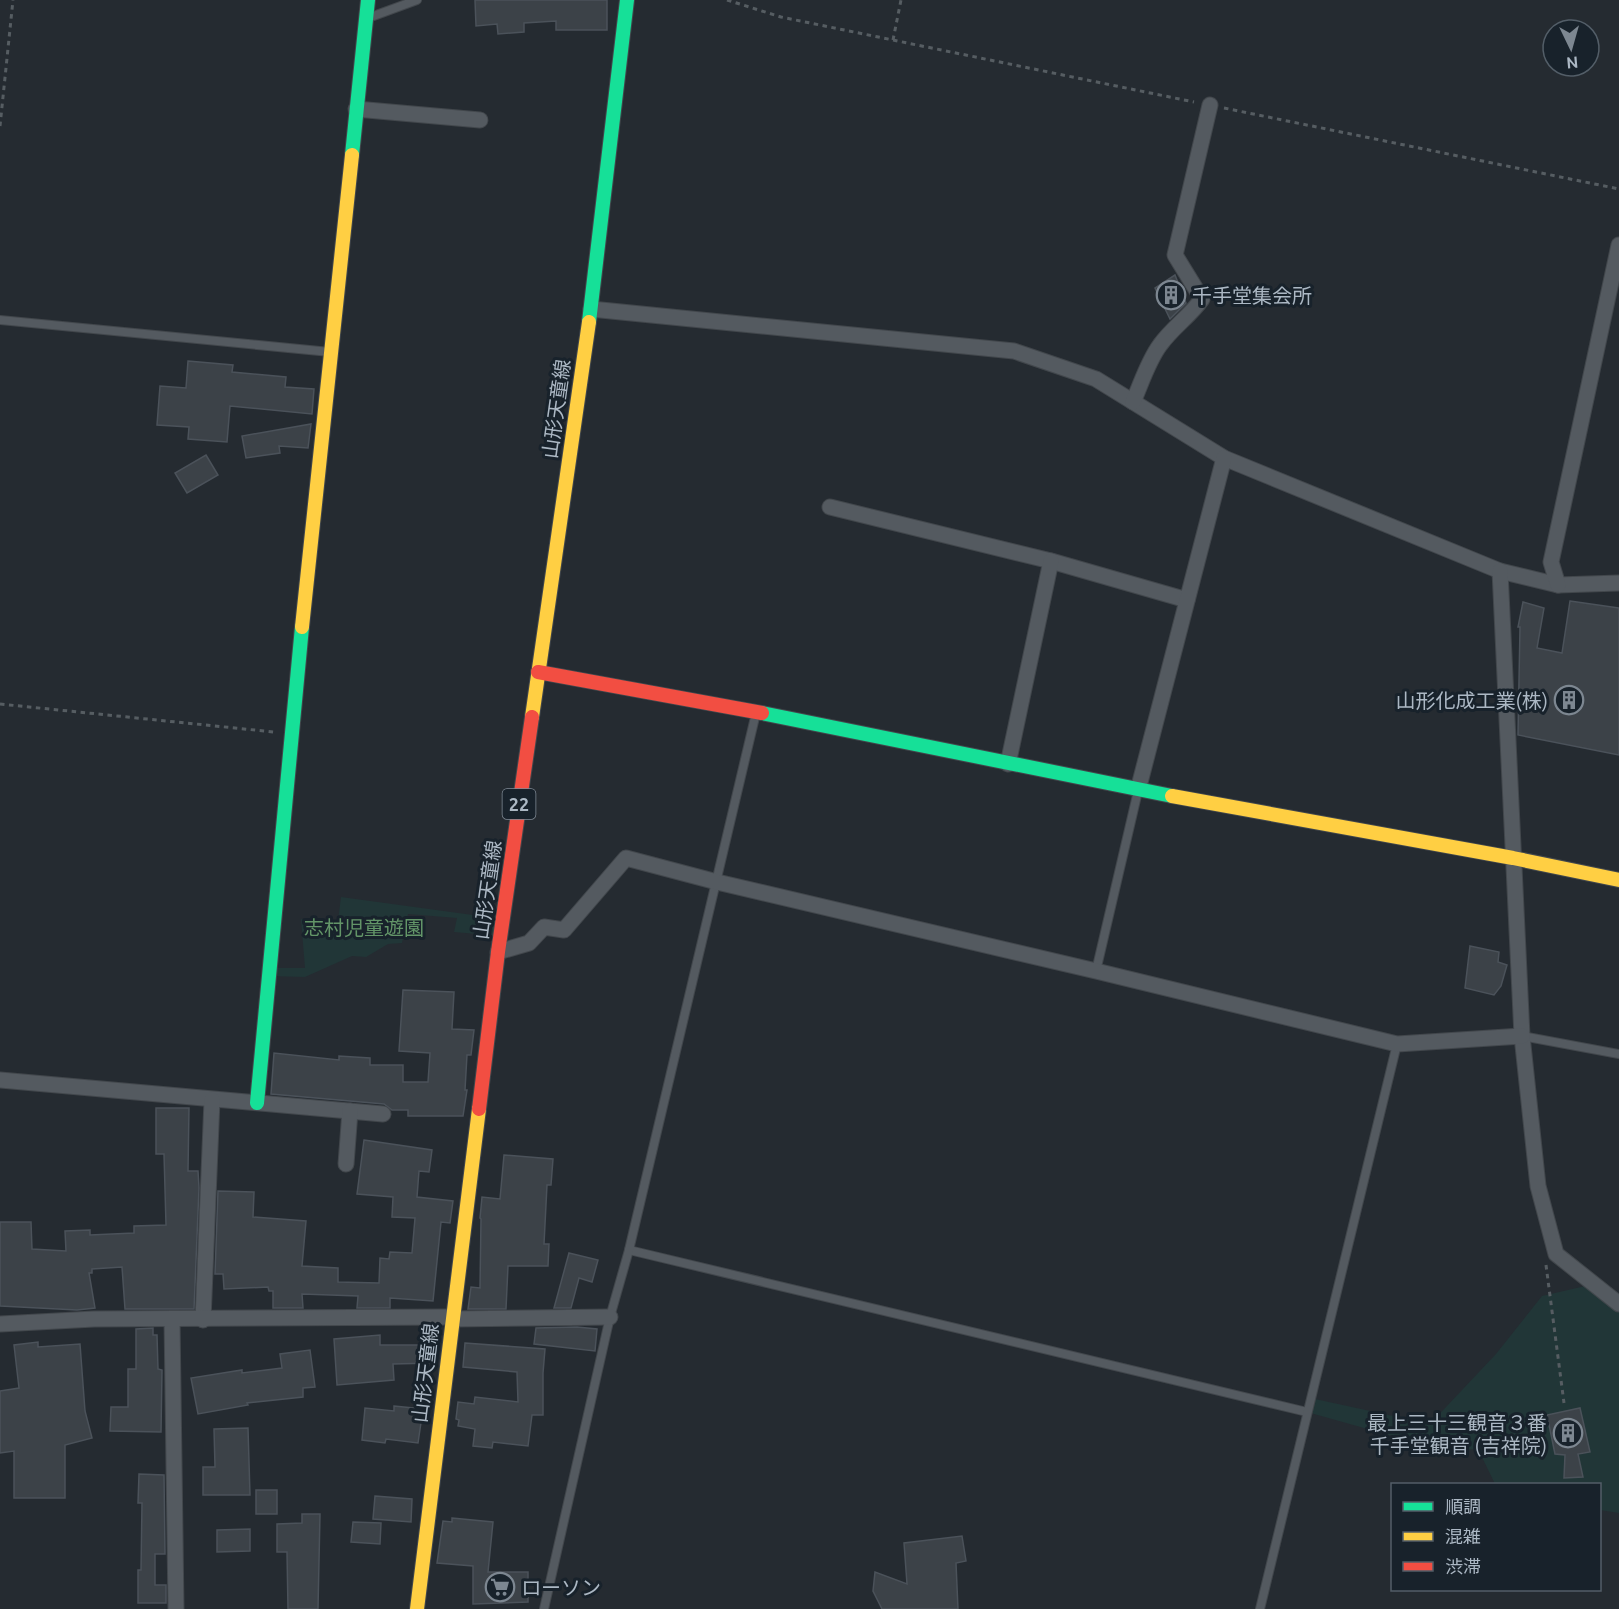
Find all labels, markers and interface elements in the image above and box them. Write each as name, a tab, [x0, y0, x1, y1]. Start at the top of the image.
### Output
north arrow	[1541, 18, 1601, 78]
text: N	[1566, 53, 1579, 72]
building icon: 千手堂集会所	[1155, 279, 1187, 311]
place label: 千手堂集会所	[1192, 284, 1312, 307]
street label: 山形天童線	[538, 358, 574, 460]
building icon: 山形化成工業(株)	[1553, 684, 1585, 716]
place label: 山形化成工業(株)	[1395, 689, 1548, 712]
road number: 22	[502, 789, 536, 819]
street label: 山形天童線	[469, 839, 505, 941]
park label: 志村児童遊園	[304, 916, 424, 939]
street label: 山形天童線	[407, 1322, 443, 1424]
place label: 最上三十三観音３番 千手堂観音 (吉祥院)	[1367, 1411, 1547, 1457]
building icon: 最上三十三観音３番 千手堂観音 (吉祥院)	[1552, 1417, 1584, 1449]
legend	[1391, 1483, 1601, 1591]
text: 順調	[1445, 1496, 1481, 1516]
text: 混雑	[1445, 1526, 1481, 1546]
text: 渋滞	[1445, 1556, 1481, 1576]
supermarket icon: ローソン	[484, 1571, 516, 1603]
place label: ローソン	[521, 1576, 601, 1599]

